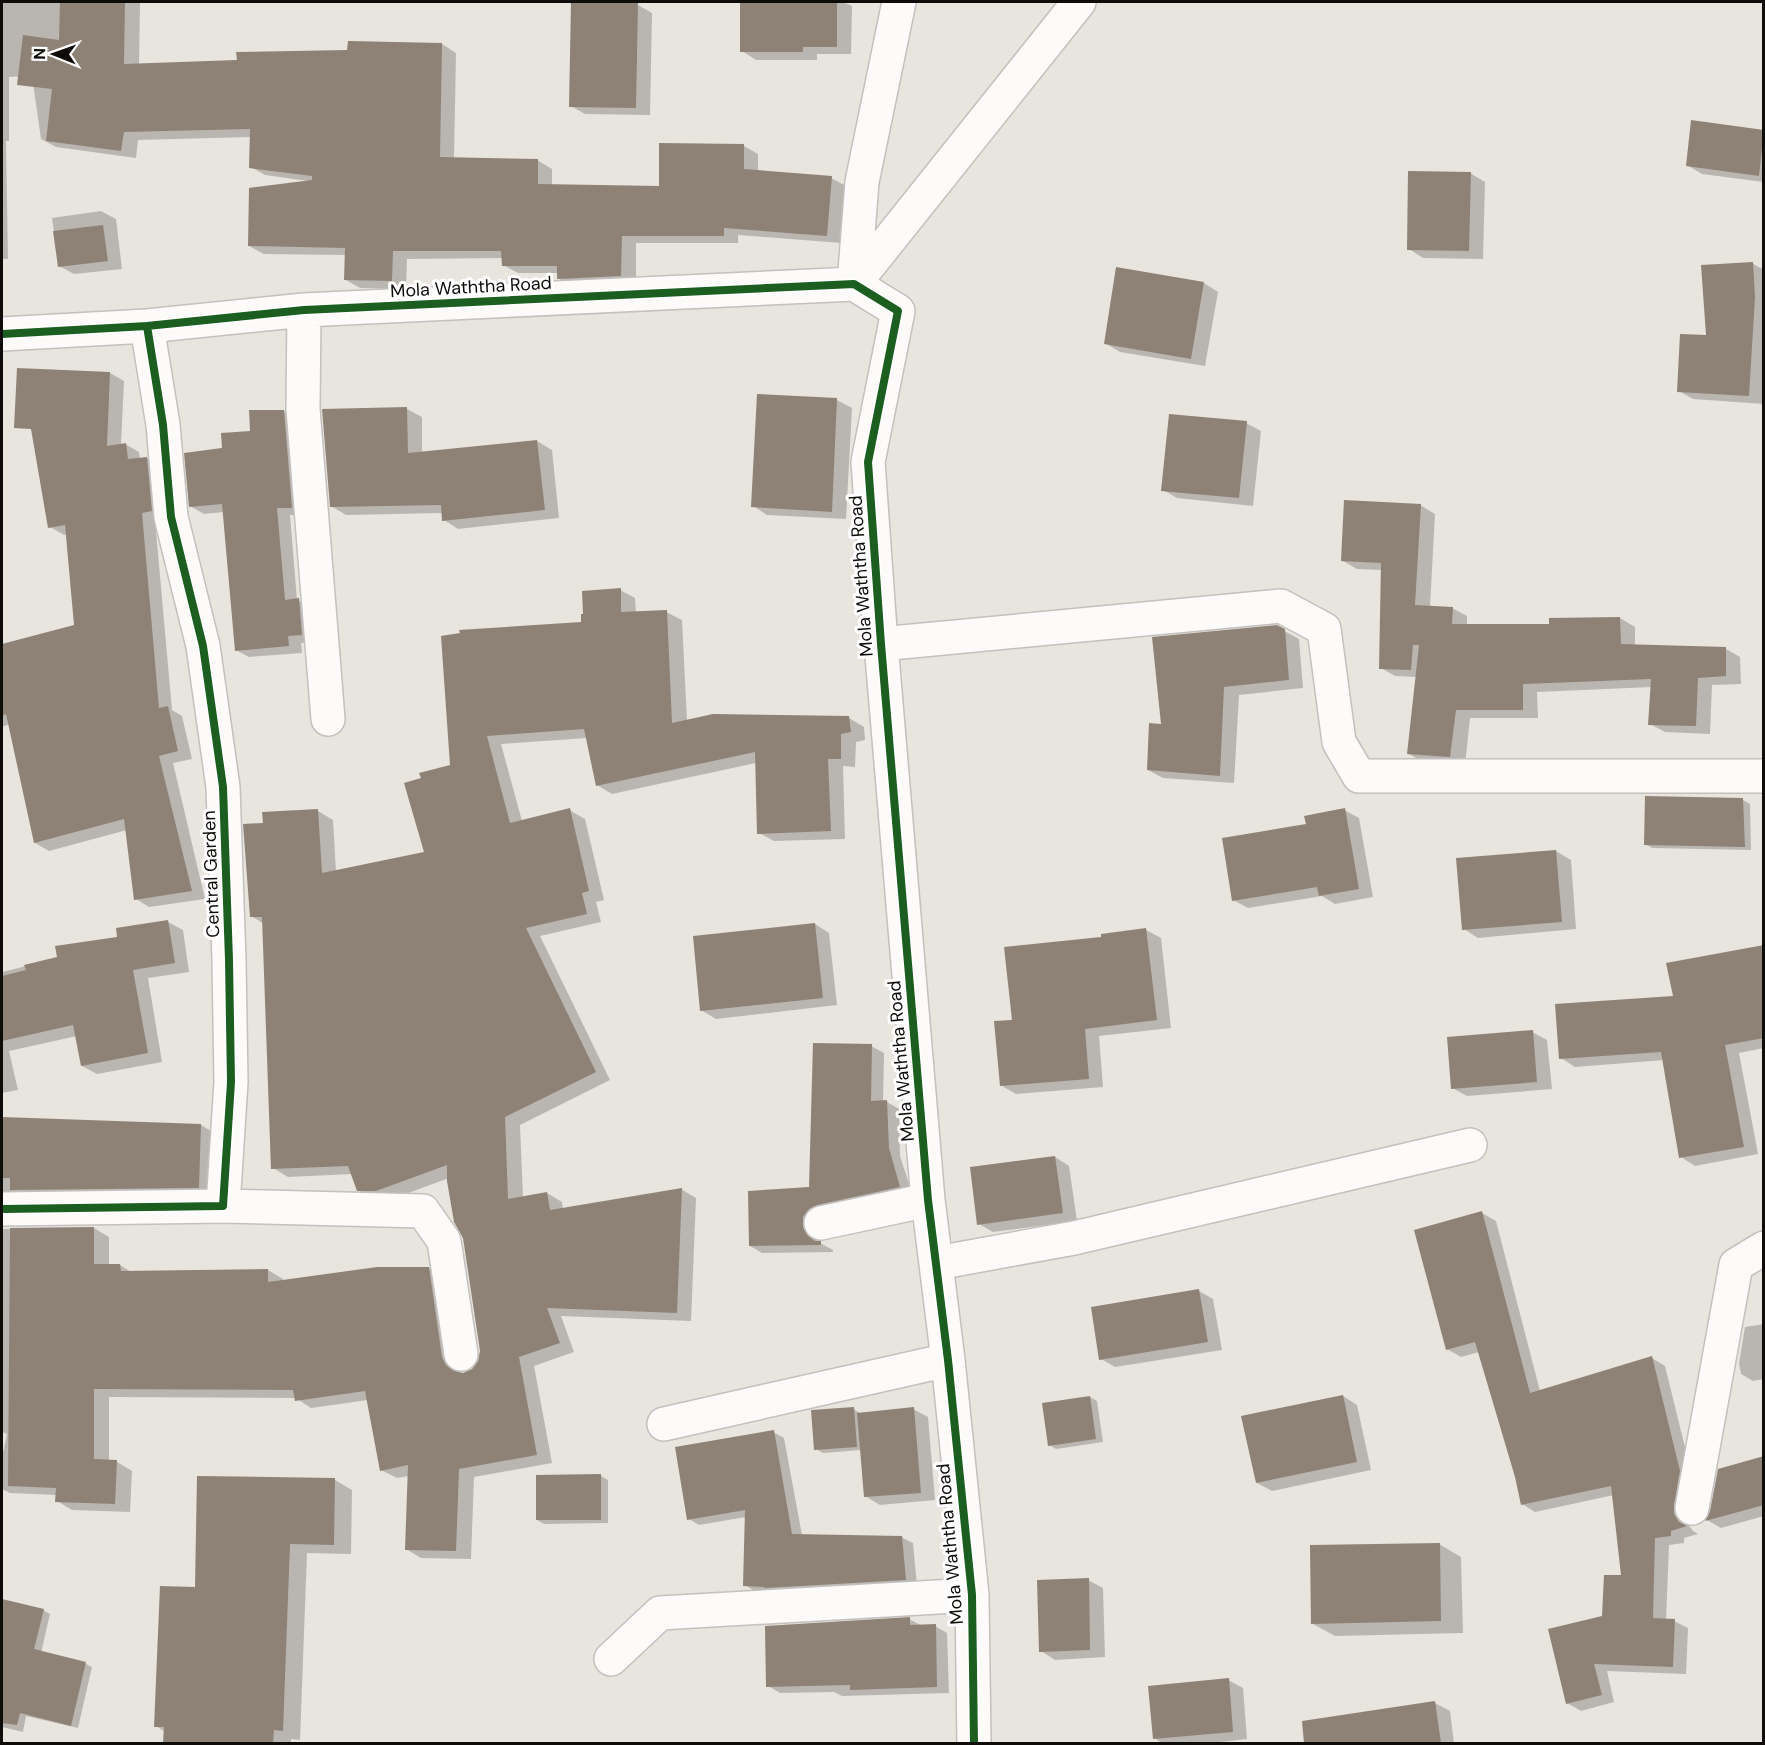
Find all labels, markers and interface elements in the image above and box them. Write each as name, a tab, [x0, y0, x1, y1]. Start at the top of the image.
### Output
north arrow	[24, 24, 84, 84]
text: N	[29, 48, 50, 60]
street label: Mola Waththa Road	[390, 271, 552, 303]
street label: Mola Waththa Road	[843, 494, 879, 658]
street label: Central Garden	[197, 810, 225, 938]
street label: Mola Waththa Road	[882, 979, 920, 1143]
street label: Mola Waththa Road	[931, 1462, 969, 1626]

